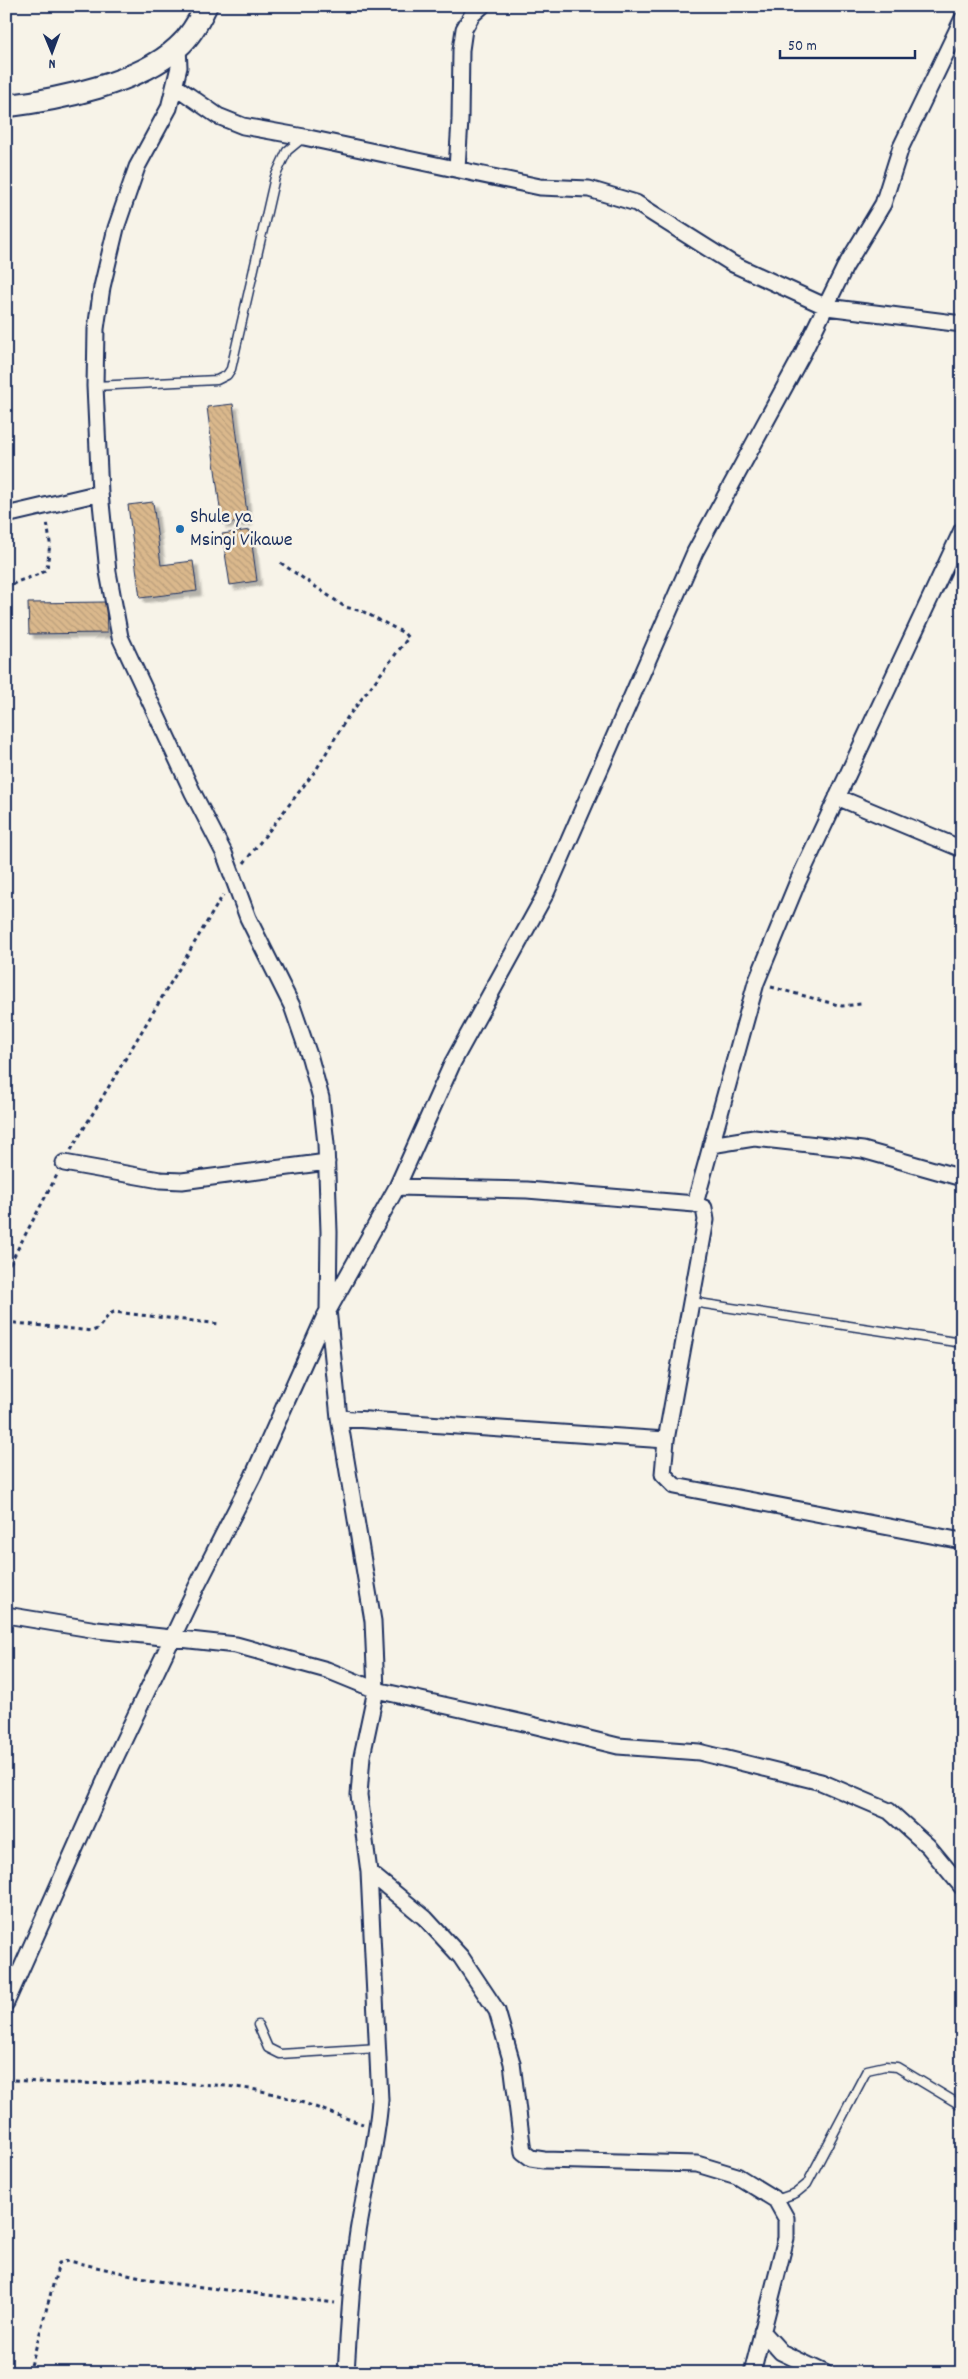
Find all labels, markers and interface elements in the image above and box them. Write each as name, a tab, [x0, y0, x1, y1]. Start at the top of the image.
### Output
north arrow	[28, 28, 78, 78]
scale bar	[780, 28, 916, 60]
text: 50 m	[788, 36, 817, 58]
text: N	[48, 53, 56, 73]
place label: Shule ya Msingi Vikawe	[190, 504, 293, 555]
marker: Shule ya Msingi Vikawe	[174, 523, 186, 535]

